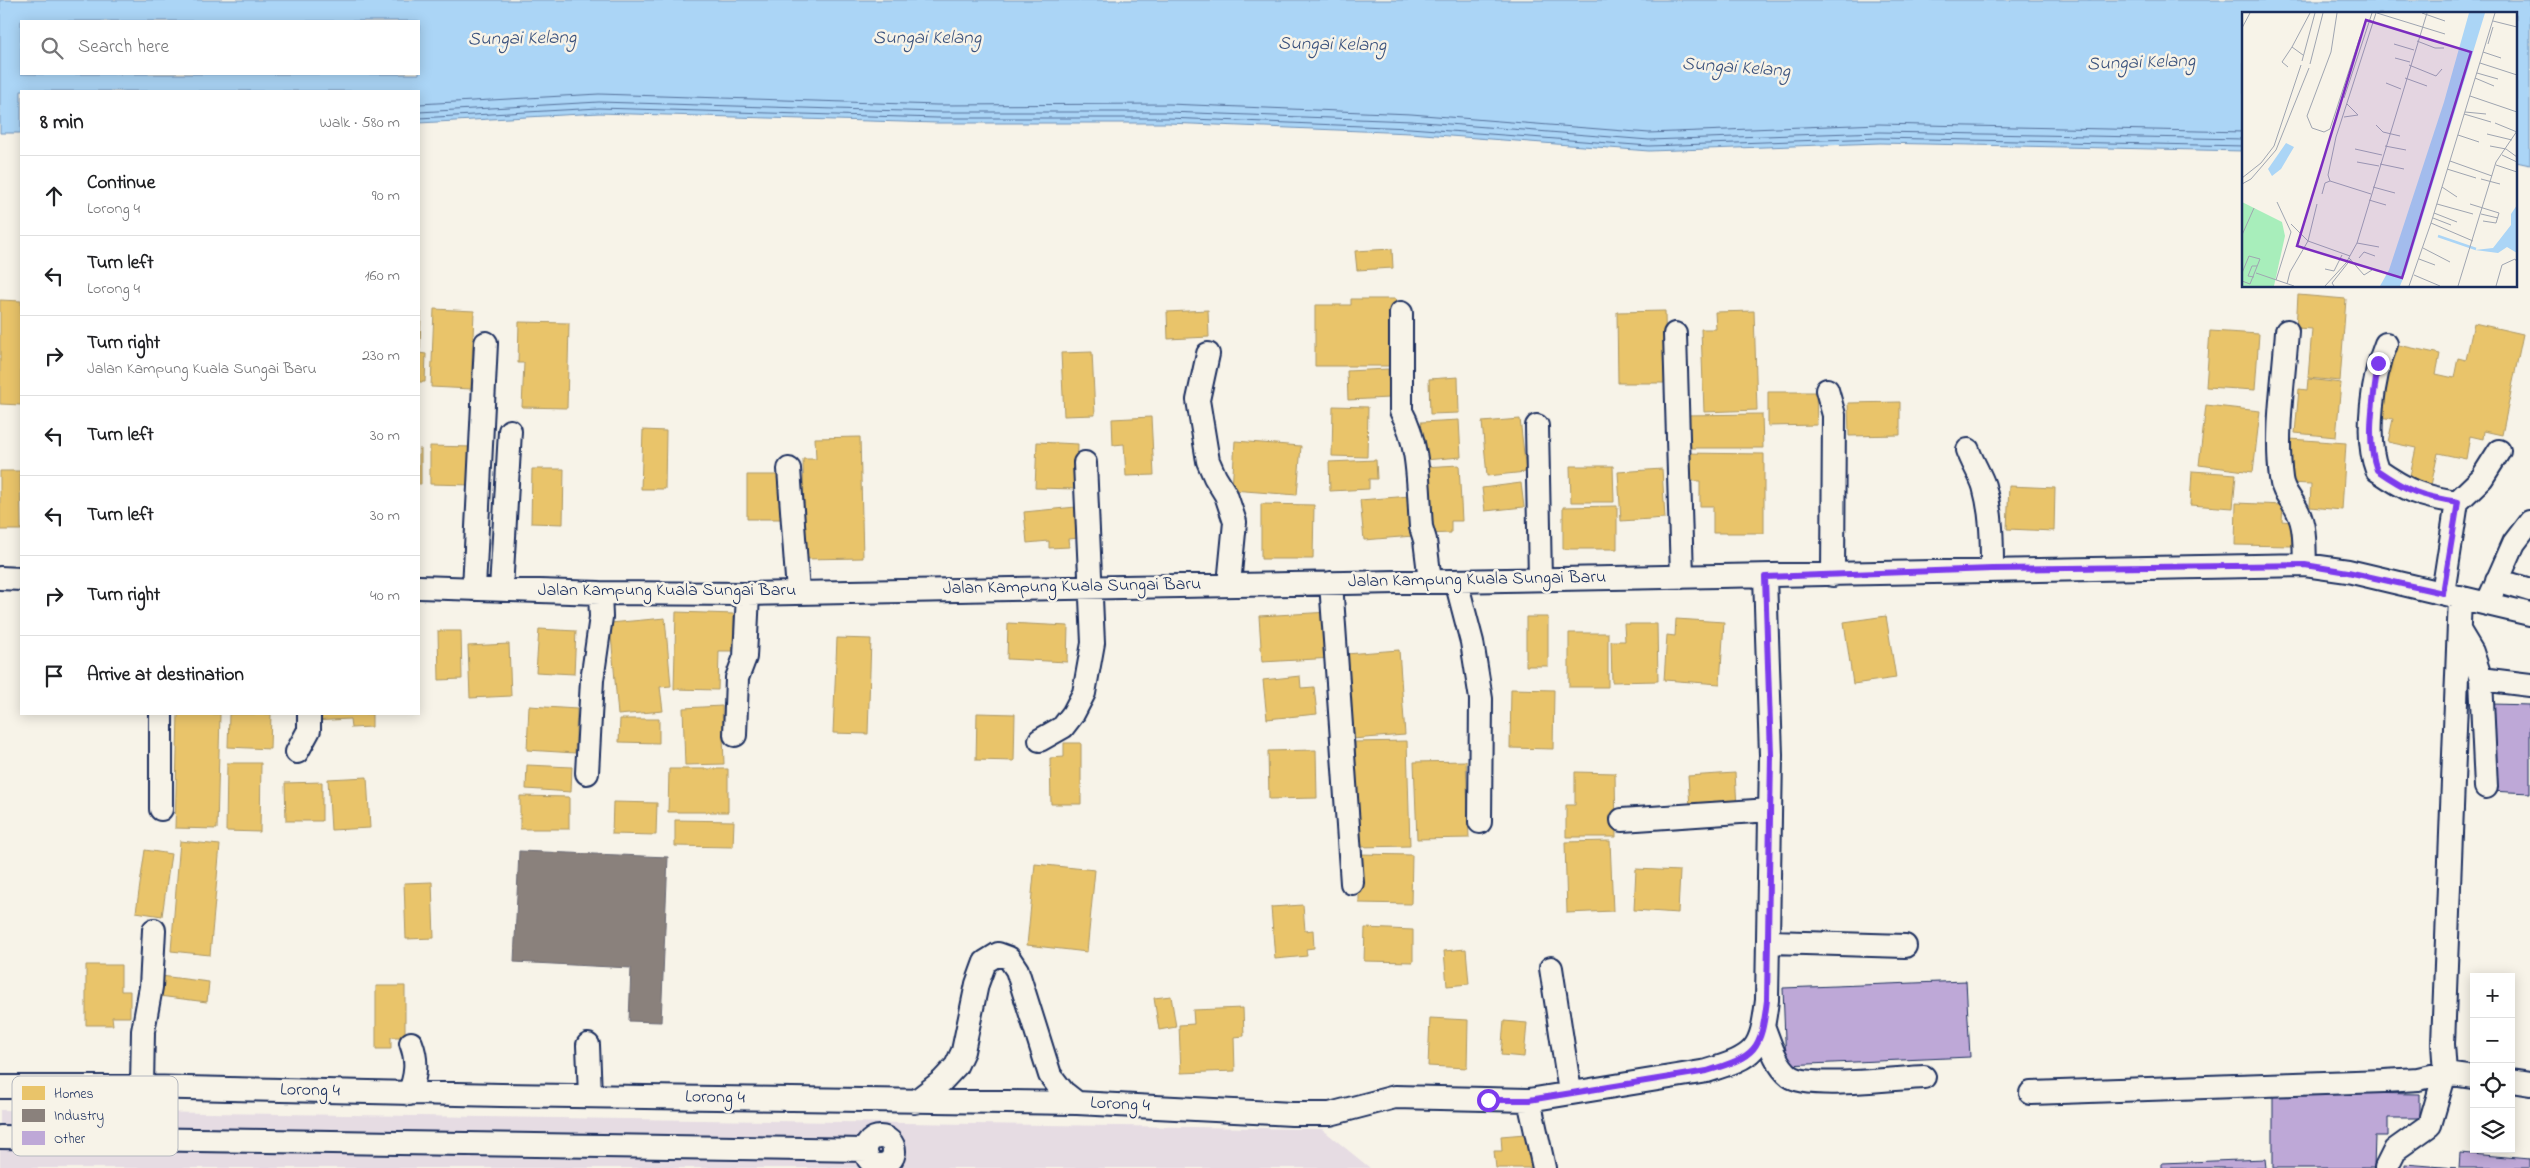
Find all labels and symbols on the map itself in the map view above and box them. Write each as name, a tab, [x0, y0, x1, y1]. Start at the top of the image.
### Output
inset map	[2242, 12, 2518, 288]
water label: Sungai Kelang	[468, 25, 577, 54]
water label: Sungai Kelang	[873, 25, 982, 53]
water label: Sungai Kelang	[1278, 31, 1387, 60]
water label: Sungai Kelang	[2086, 48, 2196, 79]
water label: Sungai Kelang	[1681, 51, 1791, 86]
route end	[2367, 352, 2390, 375]
street label: Jalan Kampung Kuala Sungai Baru	[1348, 565, 1606, 596]
street label: Jalan Kampung Kuala Sungai Baru	[943, 572, 1201, 603]
street label: Jalan Kampung Kuala Sungai Baru	[538, 578, 796, 605]
legend	[12, 1076, 178, 1156]
street label: Lorong 4	[280, 1077, 341, 1106]
text: Homes	[54, 1084, 94, 1105]
street label: Lorong 4	[685, 1084, 746, 1113]
route start	[1477, 1089, 1500, 1112]
street label: Lorong 4	[1089, 1090, 1151, 1121]
text: Industry	[54, 1106, 104, 1128]
text: Other	[54, 1129, 86, 1150]

